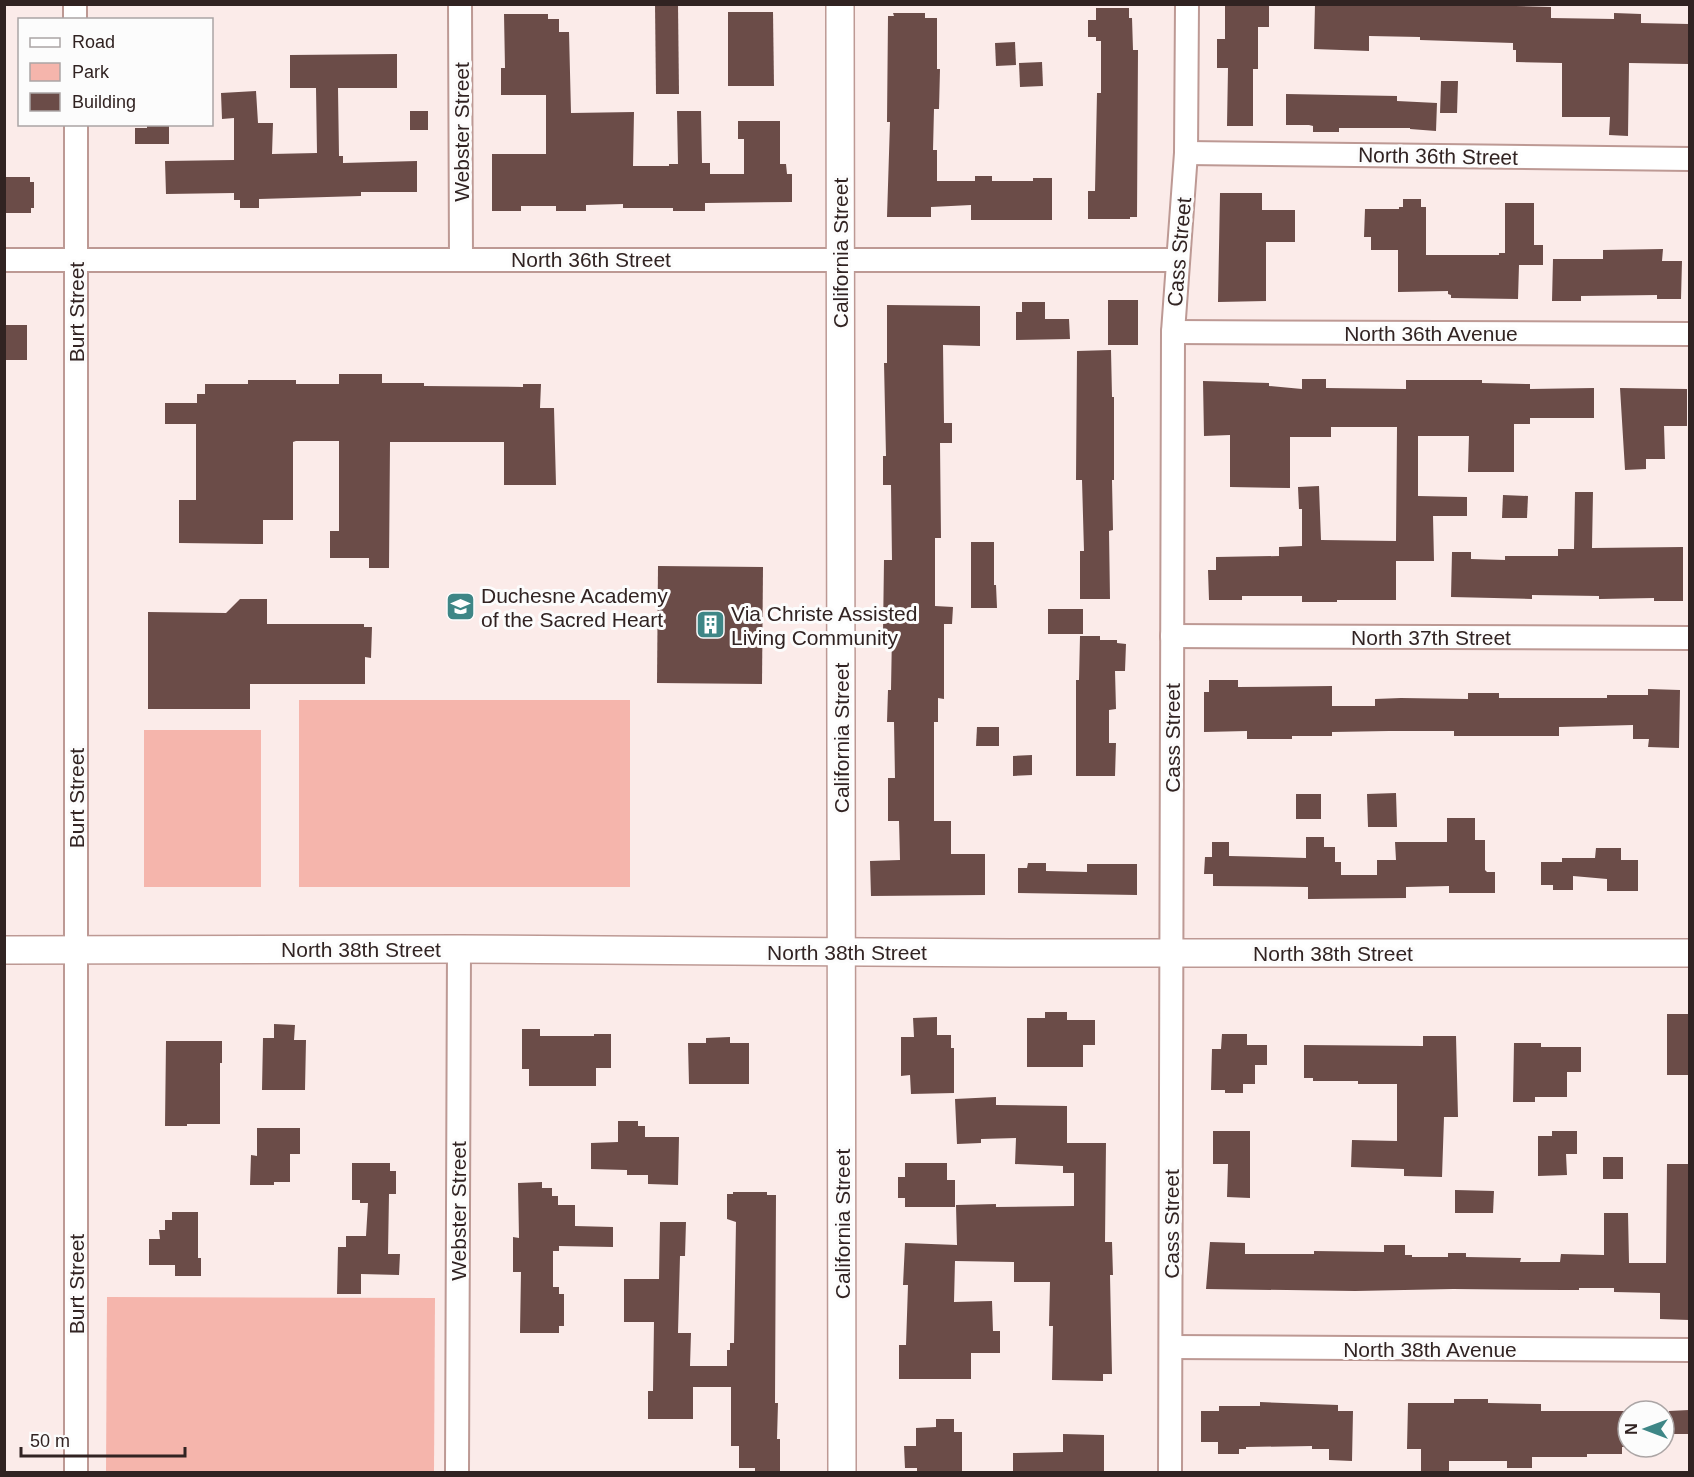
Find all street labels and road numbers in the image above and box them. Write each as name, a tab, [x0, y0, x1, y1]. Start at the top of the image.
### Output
street label: Webster Street	[450, 62, 473, 202]
street label: North 36th Street	[1358, 143, 1518, 169]
street label: California Street	[829, 178, 852, 328]
street label: Cass Street	[1163, 196, 1195, 308]
street label: North 36th Street	[511, 248, 671, 271]
street label: Burt Street	[65, 262, 88, 362]
street label: North 36th Avenue	[1344, 322, 1518, 345]
street label: North 37th Street	[1351, 626, 1511, 649]
street label: California Street	[830, 663, 853, 813]
street label: Cass Street	[1161, 683, 1184, 793]
street label: Burt Street	[65, 748, 88, 848]
street label: North 38th Street	[281, 938, 441, 961]
street label: North 38th Street	[767, 941, 927, 964]
street label: North 38th Street	[1253, 942, 1413, 965]
street label: Webster Street	[447, 1141, 470, 1281]
street label: California Street	[831, 1149, 854, 1299]
street label: Cass Street	[1160, 1169, 1183, 1279]
street label: Burt Street	[65, 1234, 88, 1334]
street label: North 38th Avenue	[1343, 1338, 1517, 1361]

